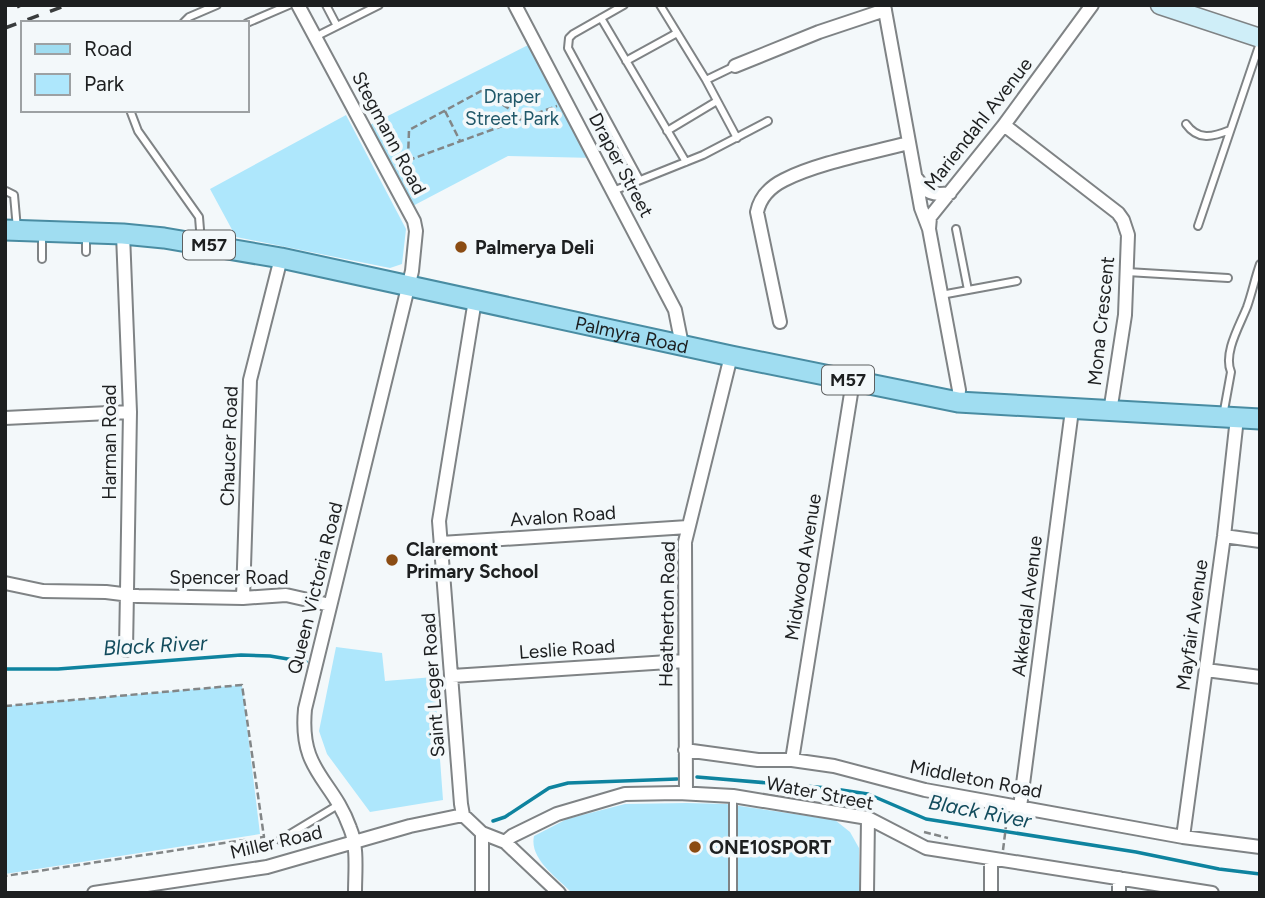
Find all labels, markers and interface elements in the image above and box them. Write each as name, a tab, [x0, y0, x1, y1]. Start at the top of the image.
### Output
legend	[21, 21, 248, 112]
text: Road	[84, 36, 132, 61]
street label: Mariendahl Avenue	[919, 53, 1037, 195]
street label: Stegmann Road	[347, 68, 431, 198]
text: Park	[84, 71, 125, 96]
park label: Draper Street Park	[465, 85, 560, 130]
street label: Draper Street	[584, 109, 658, 221]
road number: M57	[183, 230, 235, 260]
place label: Palmerya Deli	[475, 236, 594, 259]
marker: Palmerya Deli	[453, 239, 469, 255]
street label: Mona Crescent	[1083, 255, 1119, 387]
street label: Palmyra Road	[573, 311, 691, 358]
road number: M57	[822, 366, 874, 394]
street label: Harman Road	[98, 384, 121, 500]
street label: Chaucer Road	[215, 386, 243, 506]
street label: Midwood Avenue	[780, 492, 826, 642]
street label: Queen Victoria Road	[282, 500, 348, 676]
street label: Avalon Road	[509, 501, 617, 531]
street label: Akkerdal Avenue	[1007, 534, 1047, 678]
place label: Claremont Primary School	[406, 538, 538, 583]
street label: Heatherton Road	[654, 541, 680, 687]
marker: Claremont Primary School	[384, 552, 400, 568]
street label: Mayfair Avenue	[1171, 558, 1213, 692]
street label: Spencer Road	[169, 566, 289, 589]
street label: Saint Leger Road	[416, 612, 450, 758]
water label: Black River	[102, 630, 208, 660]
street label: Leslie Road	[518, 634, 616, 664]
street label: Middleton Road	[908, 755, 1044, 803]
street label: Water Street	[764, 771, 876, 815]
water label: Black River	[927, 789, 1034, 833]
street label: Miller Road	[228, 820, 324, 864]
place label: ONE10SPORT	[709, 836, 831, 859]
marker: ONE10SPORT	[687, 839, 703, 855]

